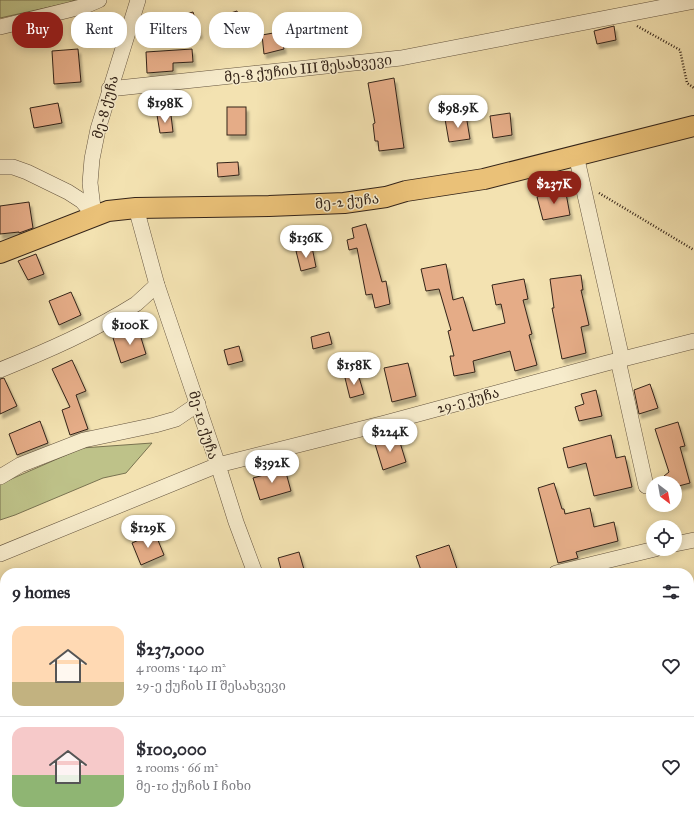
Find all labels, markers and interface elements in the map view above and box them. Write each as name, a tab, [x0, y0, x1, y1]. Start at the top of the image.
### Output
chip: Buy	[12, 12, 63, 48]
chip: Rent	[71, 12, 127, 48]
chip: Filters	[135, 12, 201, 48]
chip: New	[209, 12, 264, 48]
chip: Apartment	[272, 12, 362, 48]
street label: მე-8 ქუჩის III შესახვევი	[223, 51, 393, 86]
street label: მე-8 ქუჩა	[89, 74, 122, 141]
pin: $198K	[137, 90, 193, 124]
text: $198K	[147, 95, 183, 111]
pin: $98.9K	[425, 95, 491, 129]
text: $98.9K	[438, 100, 478, 116]
pin: $237K	[526, 171, 582, 205]
text: $237K	[536, 176, 572, 192]
street label: მე-2 ქუჩა	[314, 190, 380, 213]
pin: $136K	[278, 225, 334, 259]
text: $136K	[289, 230, 323, 246]
pin: $100K	[102, 312, 158, 346]
text: $100K	[111, 317, 149, 333]
pin: $158K	[326, 352, 382, 386]
text: $158K	[336, 357, 372, 373]
street label: 29-ე ქუჩა	[435, 384, 501, 417]
street label: მე-10 ქუჩა	[185, 389, 222, 462]
pin: $224K	[362, 419, 418, 453]
text: $224K	[371, 424, 409, 440]
pin: $392K	[244, 450, 300, 484]
text: $392K	[254, 455, 290, 471]
north arrow	[646, 476, 682, 512]
map controls	[646, 476, 682, 556]
pin: $129K	[120, 515, 176, 549]
text: $129K	[130, 520, 166, 536]
button: locate	[646, 520, 682, 556]
icon: filters	[660, 581, 682, 603]
text: 9 homes	[12, 582, 70, 603]
text: $237,000	[136, 639, 204, 660]
icon: home	[44, 642, 92, 690]
icon: heart	[660, 655, 682, 677]
text: 4 rooms · 140 m²	[136, 660, 226, 676]
text: 29-ე ქუჩის II შესახვევი	[136, 678, 286, 694]
text: $100,000	[136, 739, 207, 760]
icon: home	[44, 743, 92, 791]
icon: heart	[660, 756, 682, 778]
text: 2 rooms · 66 m²	[136, 760, 218, 776]
text: მე-10 ქუჩის I ჩიხი	[136, 778, 251, 794]

